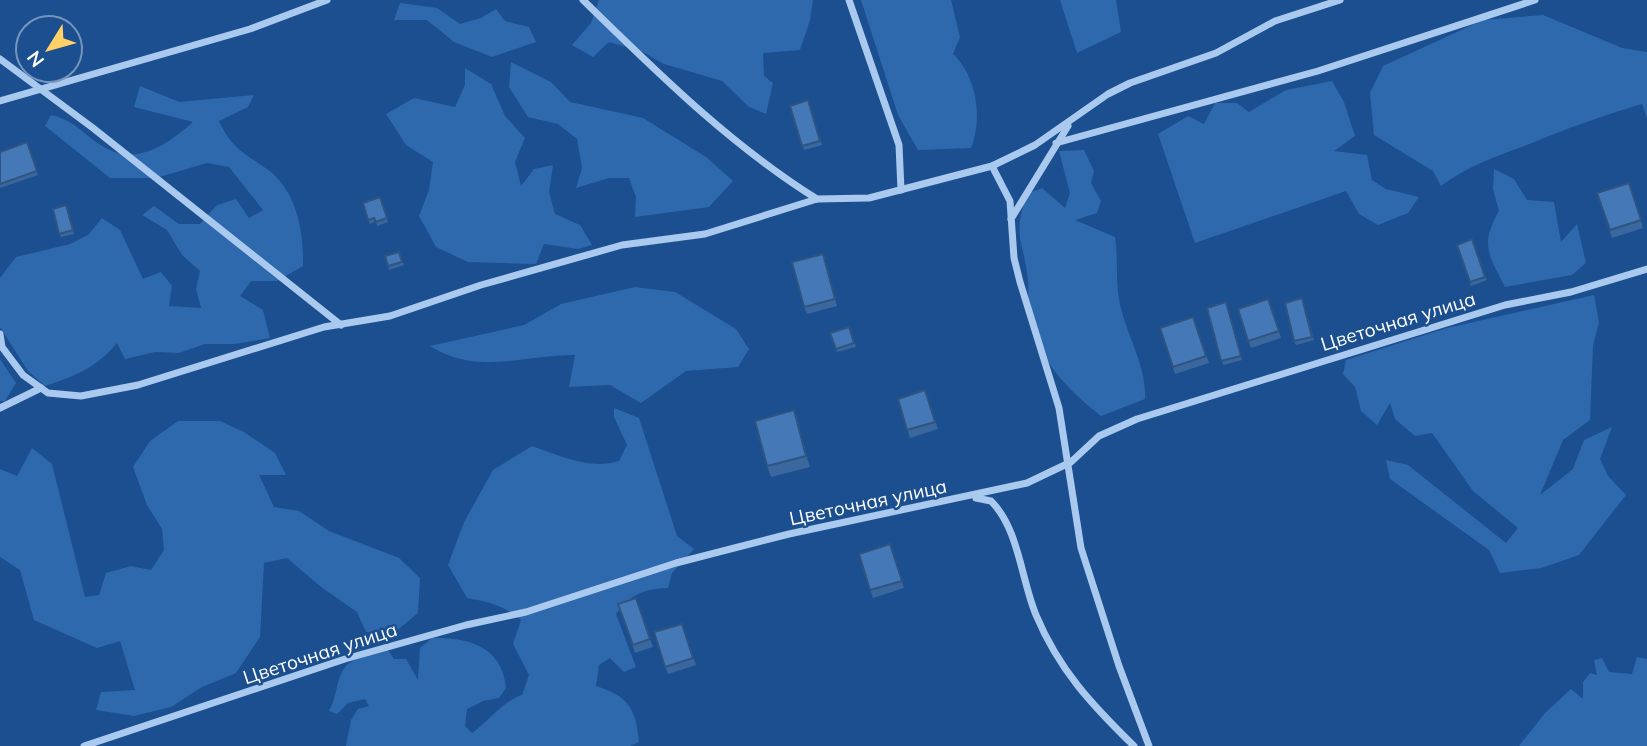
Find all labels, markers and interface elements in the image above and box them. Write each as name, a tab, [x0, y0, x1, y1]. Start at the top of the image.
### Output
north arrow	[14, 14, 84, 84]
text: N	[22, 46, 49, 72]
street label: Цветочная улица	[1318, 286, 1478, 356]
street label: Цветочная улица	[787, 474, 949, 530]
street label: Цветочная улица	[240, 617, 400, 689]

